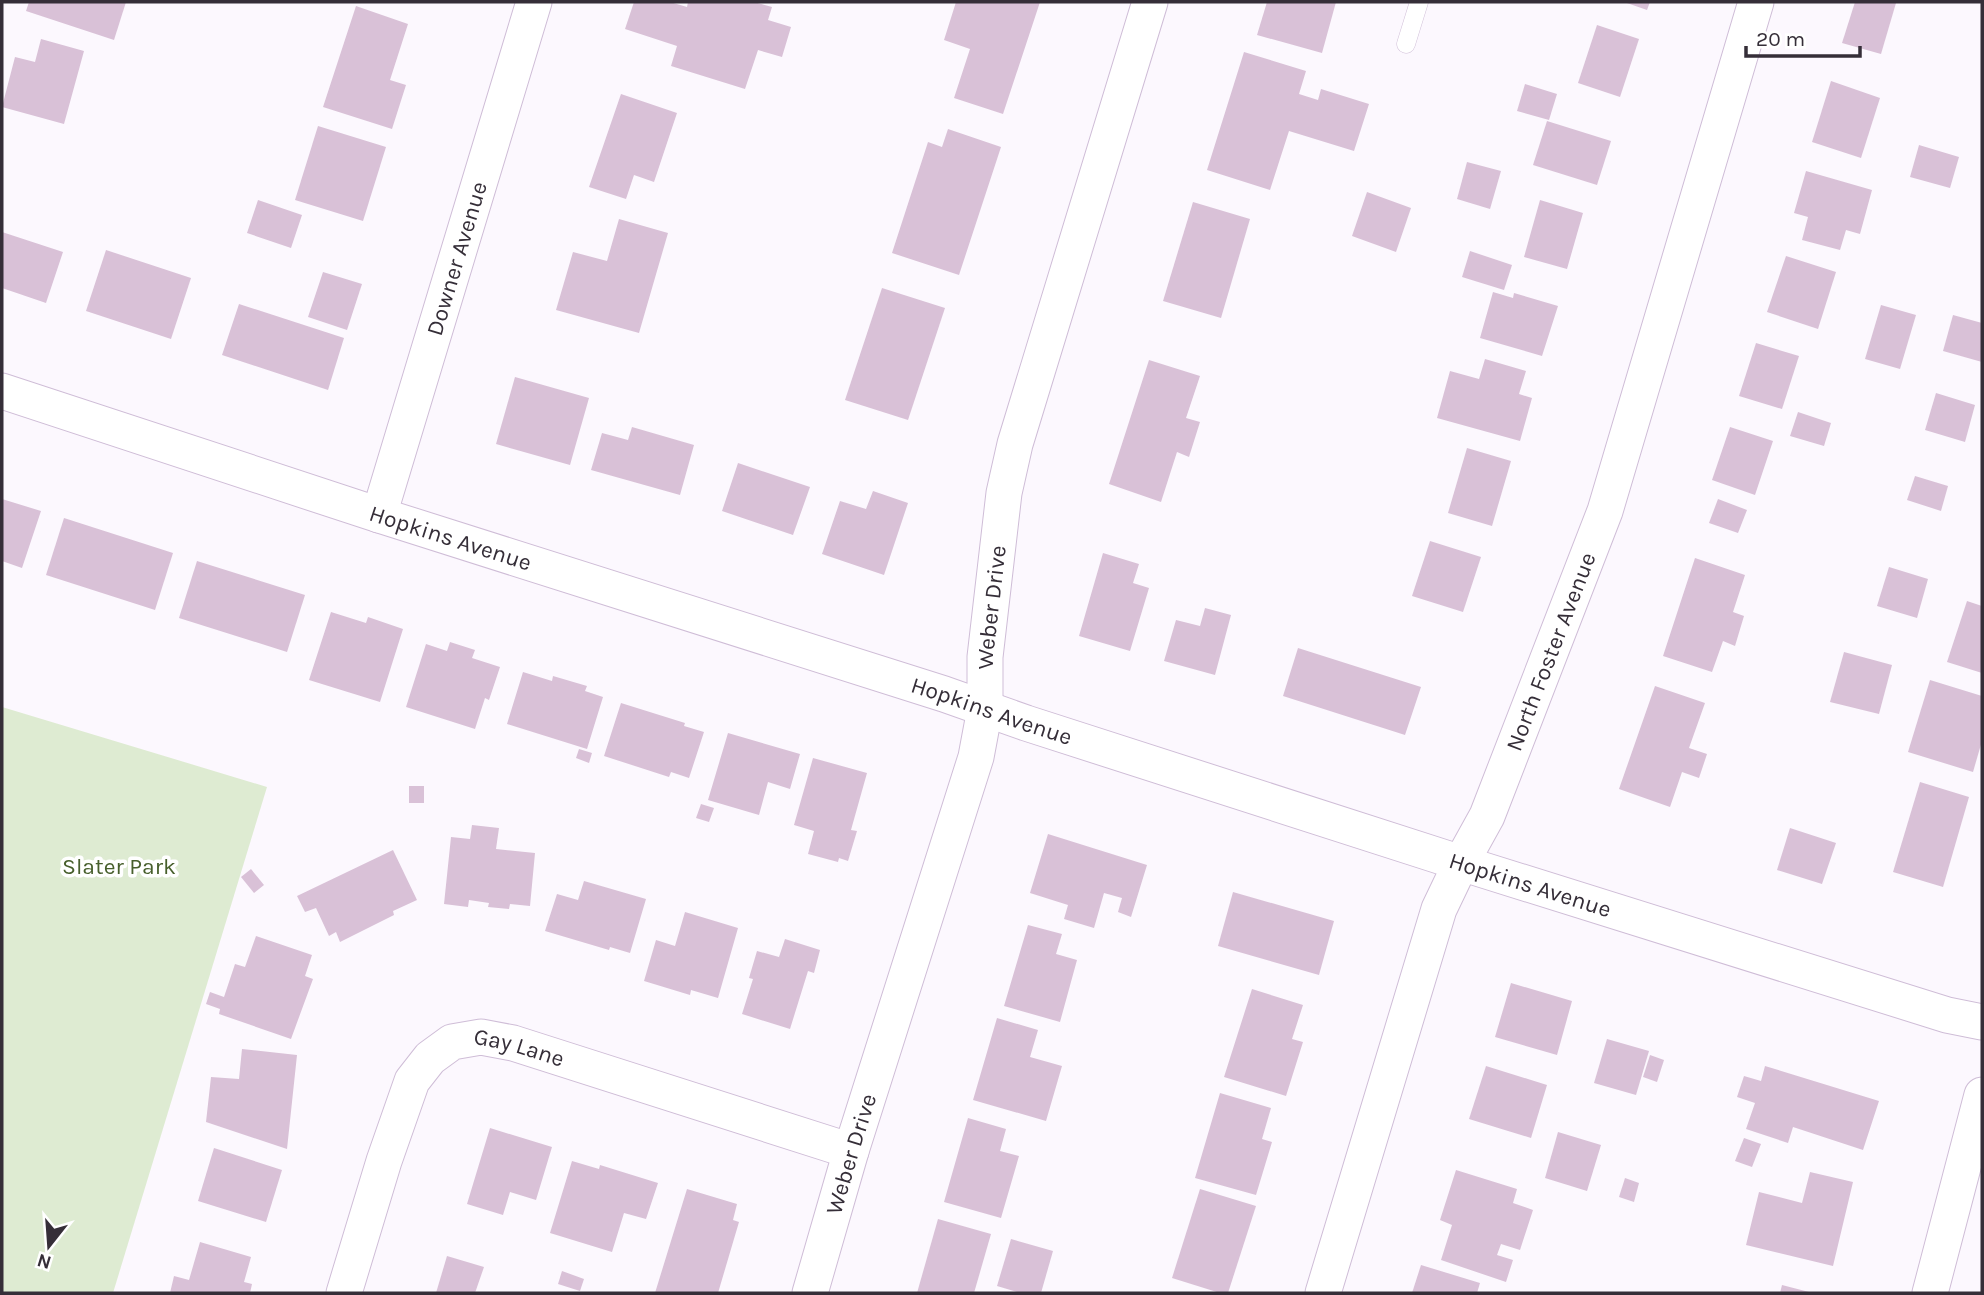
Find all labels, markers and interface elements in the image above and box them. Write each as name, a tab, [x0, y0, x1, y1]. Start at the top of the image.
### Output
scale bar	[1746, 14, 1860, 58]
text: 20 m	[1756, 27, 1805, 51]
street label: Downer Avenue	[421, 178, 493, 339]
street label: Hopkins Avenue	[366, 500, 535, 576]
street label: Weber Drive	[972, 544, 1012, 669]
street label: North Foster Avenue	[1500, 549, 1602, 755]
street label: Hopkins Avenue	[908, 671, 1075, 751]
street label: Hopkins Avenue	[1446, 847, 1614, 923]
park label: Slater Park	[62, 853, 176, 880]
street label: Gay Lane	[472, 1023, 568, 1073]
street label: Weber Drive	[820, 1090, 882, 1217]
north arrow	[14, 1211, 84, 1281]
text: N	[35, 1249, 54, 1274]

